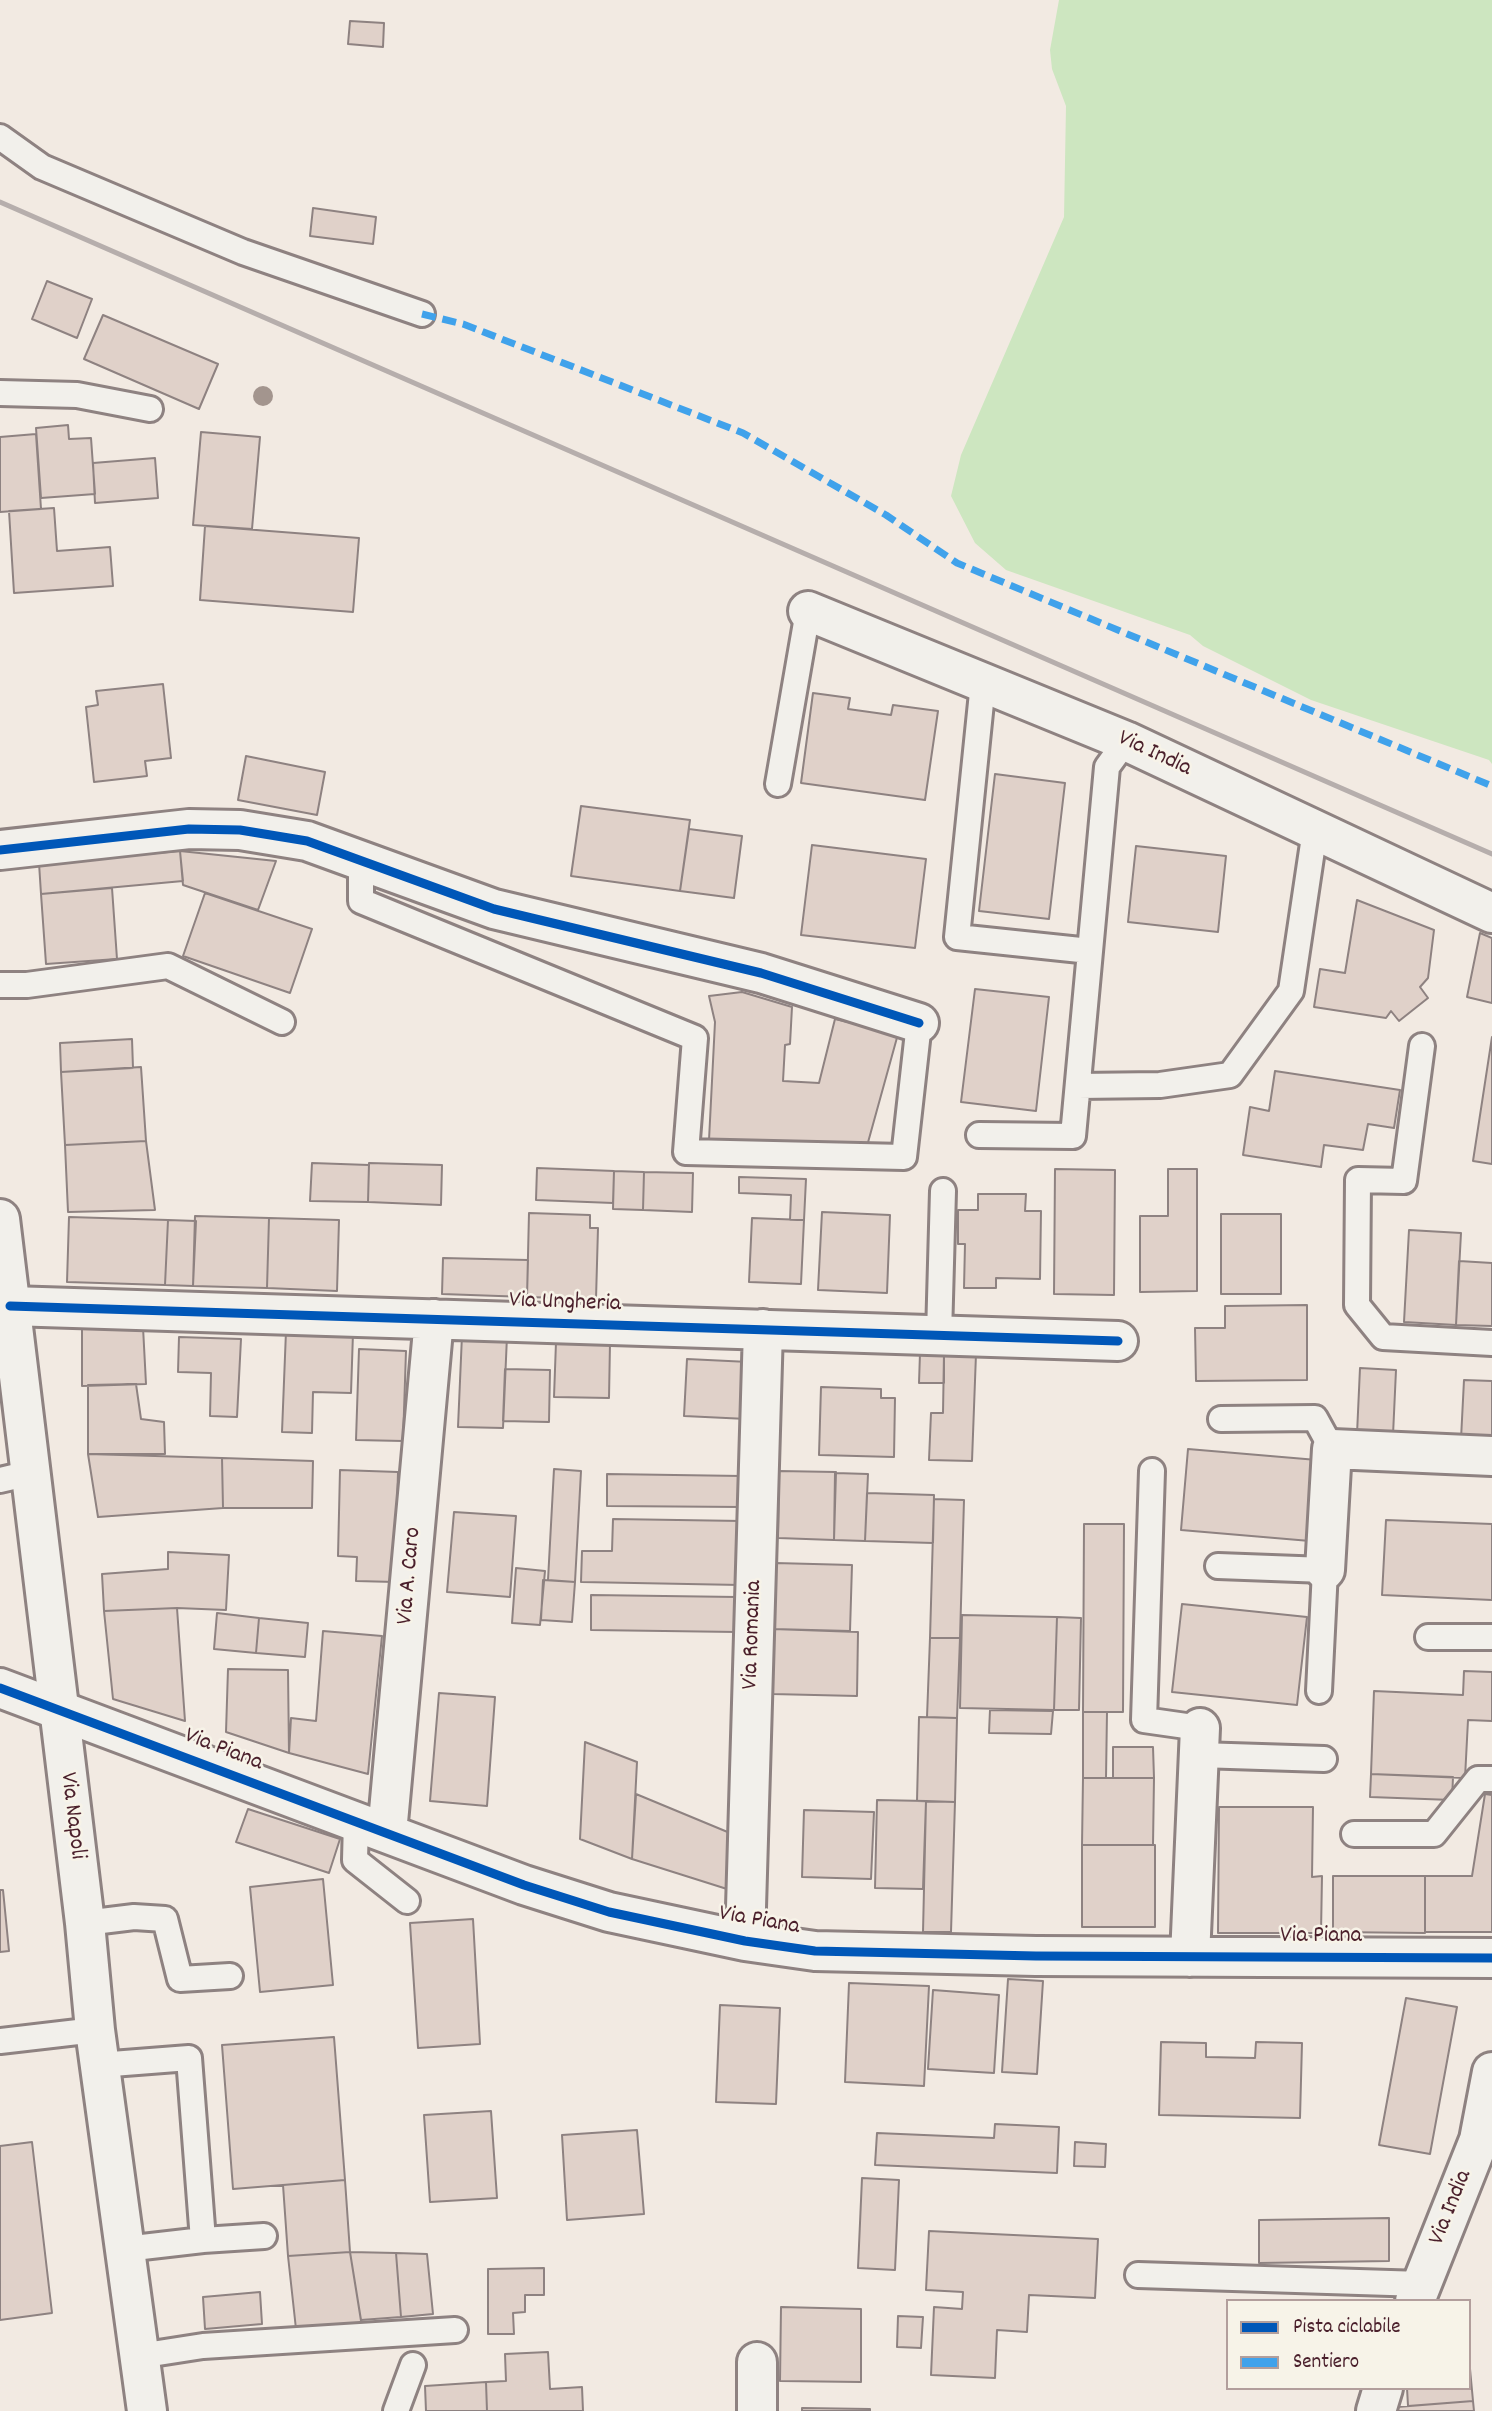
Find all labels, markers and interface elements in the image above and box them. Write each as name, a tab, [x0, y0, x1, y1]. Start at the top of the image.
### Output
street label: Via India	[1113, 725, 1195, 785]
street label: Via Ungheria	[509, 1288, 621, 1320]
street label: Via A. Caro	[392, 1526, 430, 1626]
street label: Via Romania	[738, 1580, 770, 1690]
street label: Via Piana	[180, 1723, 266, 1779]
street label: Via Napoli	[51, 1771, 91, 1861]
street label: Via Piana	[716, 1901, 802, 1943]
street label: Via Piana	[1280, 1924, 1362, 1952]
street label: Via India	[1424, 2166, 1480, 2250]
legend	[1226, 2299, 1471, 2390]
text: Pista ciclabile	[1293, 2313, 1400, 2343]
text: Sentiero	[1293, 2348, 1359, 2378]

